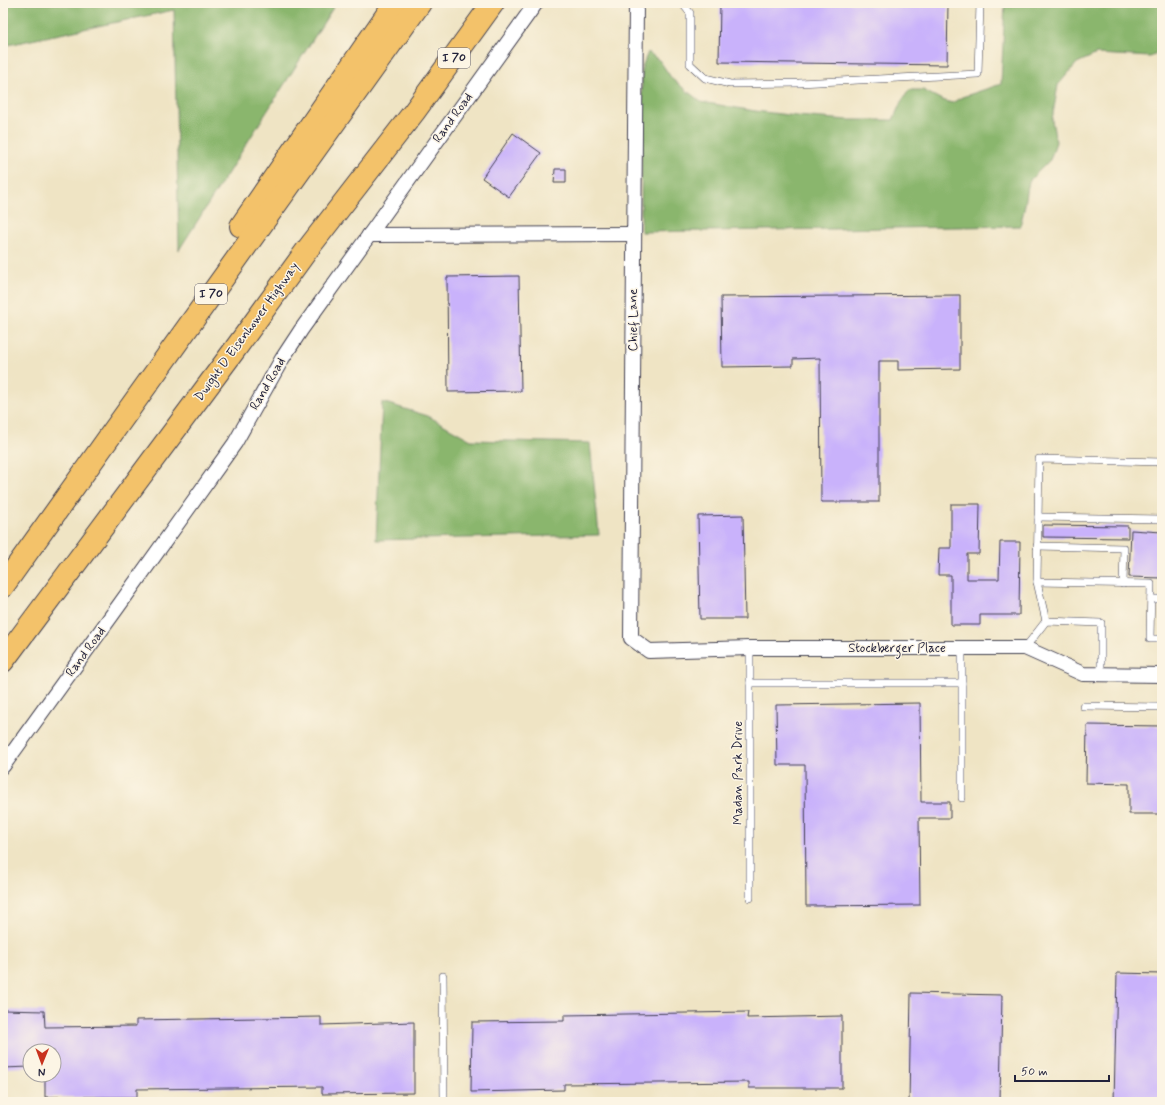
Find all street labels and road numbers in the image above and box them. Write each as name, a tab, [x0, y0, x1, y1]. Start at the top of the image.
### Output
road number: I 70	[438, 48, 470, 68]
street label: Rand Road	[429, 90, 477, 146]
street label: Dwight D Eisenhower Highway	[191, 259, 304, 406]
road number: I 70	[195, 284, 227, 304]
street label: Chief Lane	[625, 289, 642, 351]
street label: Rand Road	[246, 355, 290, 413]
street label: Rand Road	[62, 624, 110, 680]
street label: Stockberger Place	[848, 640, 946, 659]
street label: Madan Park Drive	[730, 721, 747, 825]

